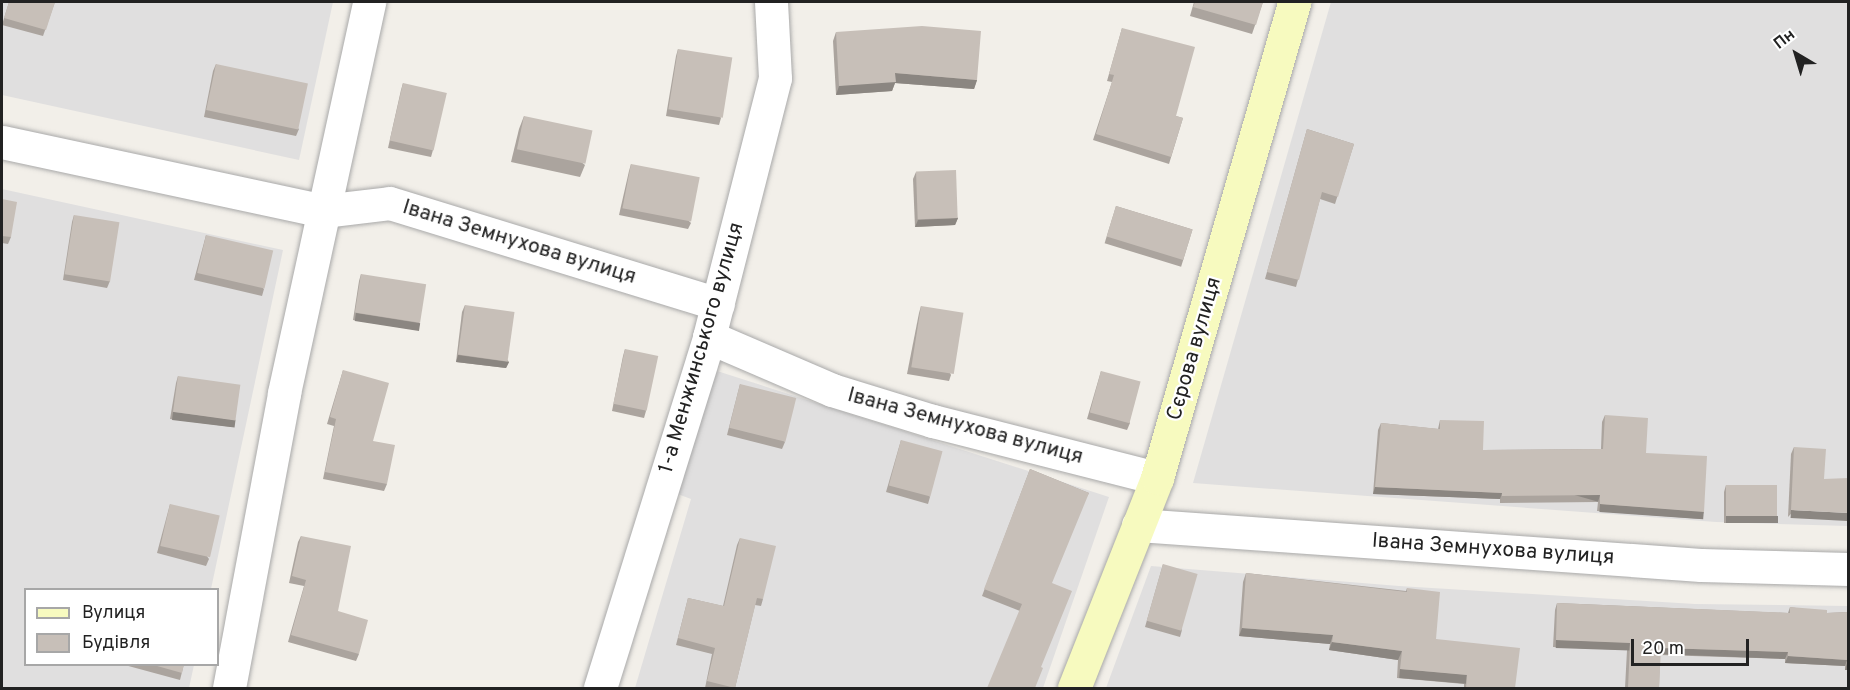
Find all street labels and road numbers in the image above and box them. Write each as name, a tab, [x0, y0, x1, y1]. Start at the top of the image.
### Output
street label: Івана Земнухова вулиця	[399, 195, 639, 291]
street label: 1-а Менжинського вулиця	[654, 220, 750, 476]
street label: Сєрова вулиця	[1162, 274, 1228, 424]
street label: Івана Земнухова вулиця	[844, 383, 1086, 471]
street label: Івана Земнухова вулиця	[1371, 529, 1615, 571]

